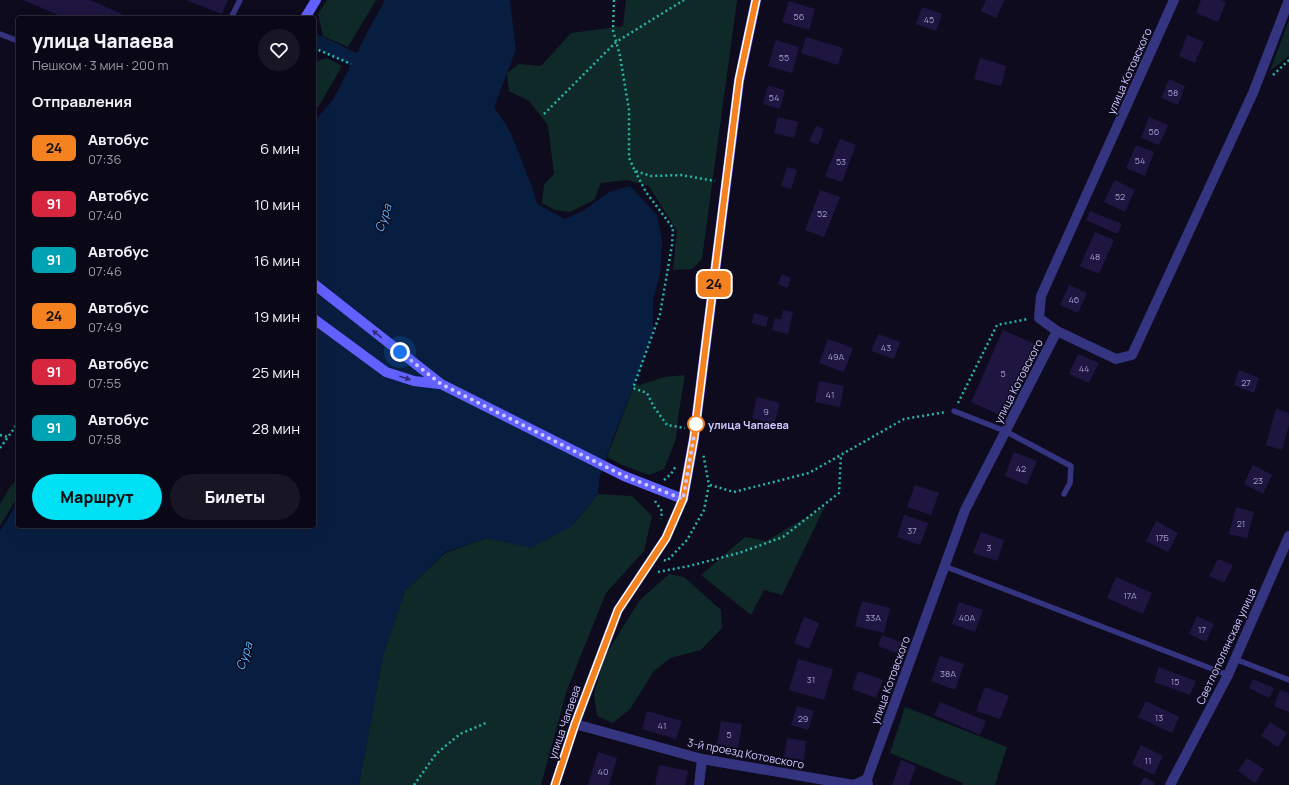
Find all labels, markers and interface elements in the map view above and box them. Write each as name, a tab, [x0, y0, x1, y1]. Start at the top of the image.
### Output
house number: 56	[794, 10, 805, 23]
house number: 45	[924, 13, 934, 26]
street label: улица Котовского	[1103, 25, 1155, 117]
text: улица Чапаева	[32, 28, 174, 54]
button: heart	[258, 29, 300, 71]
house number: 55	[779, 51, 789, 64]
text: Пешком · 3 мин · 200 m	[32, 56, 169, 74]
house number: 58	[1168, 86, 1178, 99]
text: Отправления	[32, 91, 132, 112]
house number: 54	[769, 91, 779, 104]
house number: 56	[1149, 125, 1160, 138]
text: Автобус	[88, 129, 149, 150]
text: 24	[46, 138, 62, 157]
text: 6 мин	[260, 138, 300, 159]
text: 07:36	[88, 150, 122, 168]
house number: 54	[1135, 154, 1145, 167]
house number: 53	[836, 155, 846, 168]
text: Автобус	[88, 185, 149, 206]
house number: 52	[1115, 190, 1125, 203]
text: 91	[47, 194, 61, 213]
text: 10 мин	[254, 194, 300, 215]
water label: Сура	[370, 200, 396, 234]
text: 07:40	[88, 206, 122, 224]
house number: 52	[817, 207, 827, 220]
text: Автобус	[88, 241, 149, 262]
text: 91	[47, 250, 61, 269]
text: 16 мин	[254, 250, 300, 271]
house number: 48	[1090, 250, 1100, 263]
text: 07:46	[88, 262, 122, 280]
line badge: 24	[696, 271, 732, 297]
text: 24	[706, 274, 722, 293]
house number: 46	[1069, 293, 1080, 306]
text: Автобус	[88, 297, 149, 318]
text: 24	[46, 306, 62, 325]
text: 19 мин	[254, 306, 300, 327]
text: 07:49	[88, 318, 122, 336]
one-way arrow	[372, 329, 383, 338]
street label: улица Котовского	[990, 336, 1046, 426]
house number: 43	[881, 341, 891, 354]
your location	[390, 342, 410, 362]
house number: 49А	[828, 350, 845, 363]
text: Автобус	[88, 353, 149, 374]
text: 91	[47, 362, 61, 381]
text: 25 мин	[252, 362, 300, 383]
house number: 44	[1079, 362, 1089, 375]
house number: 5	[1000, 367, 1006, 380]
text: 07:55	[88, 374, 121, 392]
one-way arrow	[399, 375, 411, 381]
house number: 27	[1241, 376, 1251, 389]
house number: 41	[826, 388, 834, 401]
house number: 9	[763, 405, 769, 418]
text: Автобус	[88, 409, 149, 430]
marker: улица Чапаева	[687, 415, 705, 433]
place label: улица Чапаева	[708, 417, 789, 432]
text: 91	[47, 418, 61, 437]
text: 28 мин	[252, 418, 300, 439]
text: 07:58	[88, 430, 121, 448]
house number: 42	[1016, 462, 1026, 475]
button: Маршрут	[32, 474, 162, 520]
button: Билеты	[170, 474, 300, 520]
house number: 23	[1253, 474, 1263, 487]
house number: 21	[1237, 517, 1245, 530]
house number: 37	[907, 524, 917, 537]
house number: 17Б	[1155, 531, 1169, 544]
house number: 3	[987, 541, 992, 554]
street label: Светлополянская улица	[1192, 585, 1260, 707]
house number: 17А	[1123, 589, 1137, 602]
house number: 33А	[865, 611, 881, 624]
house number: 40А	[959, 611, 976, 624]
house number: 17	[1198, 623, 1206, 636]
street label: улица Котовского	[867, 633, 913, 726]
water label: Сура	[231, 638, 257, 672]
house number: 38А	[940, 667, 956, 680]
house number: 31	[807, 673, 815, 686]
house number: 15	[1171, 675, 1179, 688]
street label: улица Чапаева	[544, 683, 584, 761]
house number: 13	[1155, 711, 1163, 724]
house number: 29	[798, 712, 808, 725]
house number: 41	[658, 719, 666, 732]
house number: 5	[726, 728, 732, 741]
street label: 3-й проезд Котовского	[686, 734, 806, 772]
house number: 11	[1144, 754, 1152, 767]
house number: 40	[598, 765, 608, 778]

